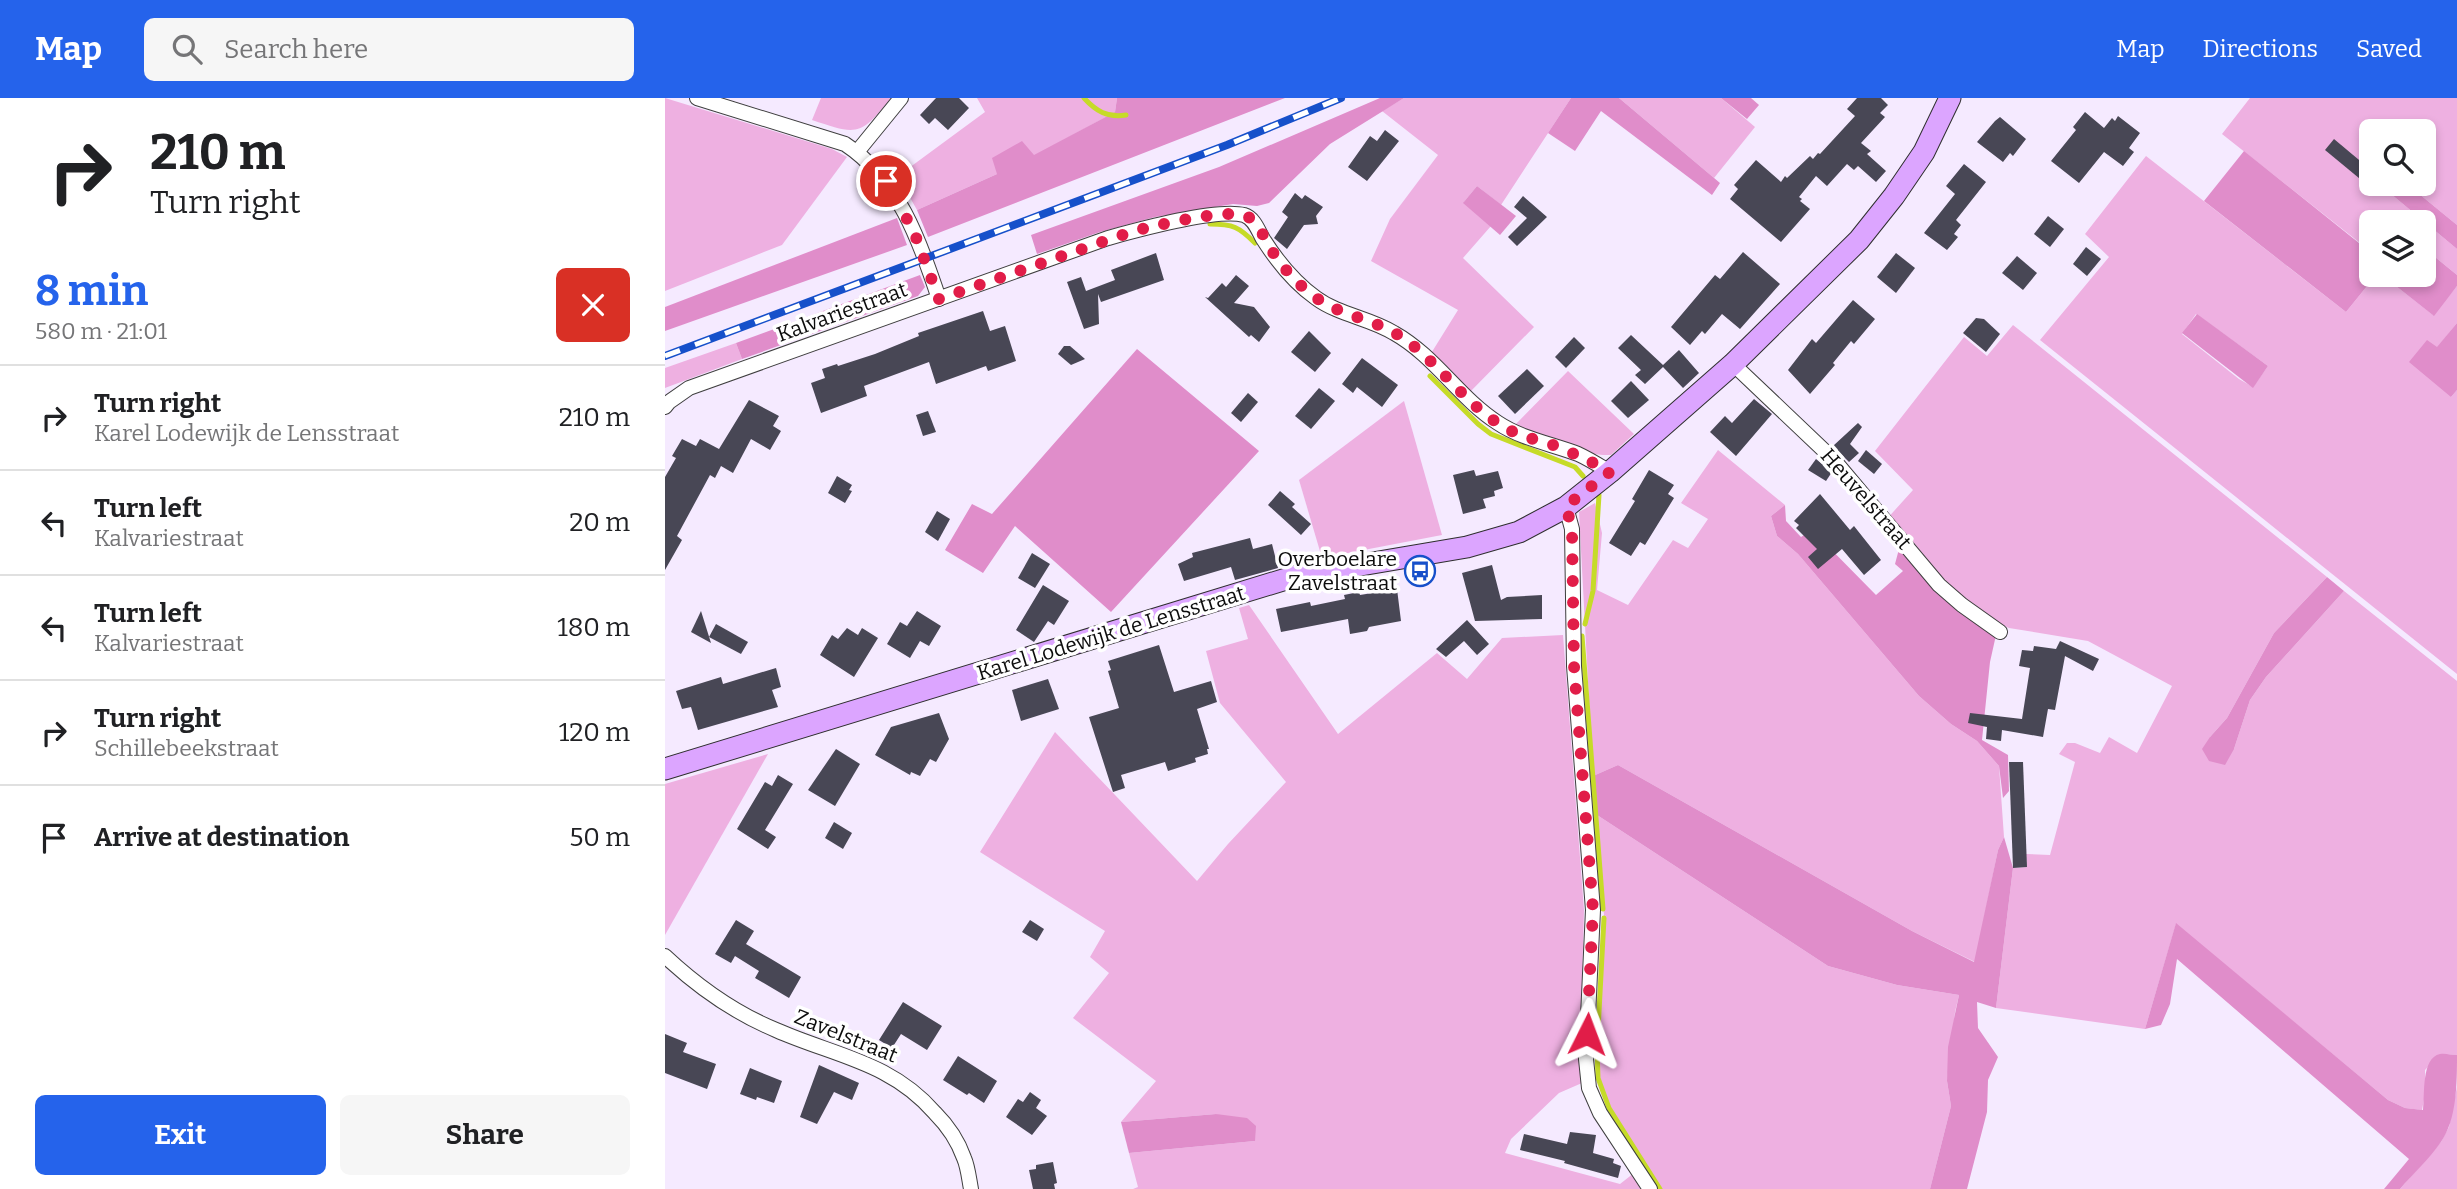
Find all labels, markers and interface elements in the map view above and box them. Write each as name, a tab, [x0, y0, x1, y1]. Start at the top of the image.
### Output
search box	[144, 18, 634, 81]
text: Map	[35, 29, 102, 69]
icon: search	[168, 30, 206, 68]
text: Search here	[224, 34, 368, 65]
text: Map	[2116, 35, 2165, 63]
text: Directions	[2203, 35, 2318, 63]
text: Saved	[2356, 35, 2422, 63]
map controls	[2359, 119, 2436, 287]
button: search	[2359, 119, 2436, 196]
text: 210 m	[150, 123, 285, 182]
icon: right	[35, 126, 126, 217]
pin	[856, 151, 916, 211]
icon: arrive	[867, 162, 905, 200]
text: Turn right	[150, 183, 301, 221]
button: layers	[2359, 210, 2436, 287]
text: 8 min	[35, 266, 148, 316]
button: close	[556, 268, 630, 342]
street label: Kalvariestraat	[773, 276, 911, 348]
text: 580 m · 21:01	[35, 317, 167, 345]
text: Turn right	[94, 388, 221, 419]
icon: right	[35, 399, 73, 437]
text: 210 m	[559, 402, 630, 433]
text: Karel Lodewijk de Lensstraat	[94, 419, 399, 447]
street label: Heuvelstraat	[1815, 443, 1917, 555]
text: Turn left	[94, 493, 202, 524]
icon: left	[35, 504, 73, 542]
text: 20 m	[569, 507, 630, 538]
text: Kalvariestraat	[94, 524, 244, 552]
place label: Overboelare Zavelstraat	[1277, 546, 1397, 596]
bus stop icon: Overboelare Zavelstraat	[1403, 554, 1437, 588]
street label: Karel Lodewijk de Lensstraat	[974, 580, 1249, 686]
text: Turn left	[94, 598, 202, 629]
icon: left	[35, 609, 73, 647]
text: 180 m	[557, 612, 630, 643]
text: Kalvariestraat	[94, 629, 244, 657]
text: Turn right	[94, 703, 221, 734]
icon: right	[35, 714, 73, 752]
text: 120 m	[559, 717, 630, 748]
text: Schillebeekstraat	[94, 734, 279, 762]
icon: arrive	[35, 819, 73, 857]
text: Arrive at destination	[94, 822, 349, 853]
text: 50 m	[569, 822, 630, 853]
position arrow	[1550, 997, 1624, 1071]
street label: Zavelstraat	[791, 1004, 902, 1069]
button: Exit	[35, 1095, 326, 1175]
button: Share	[340, 1095, 630, 1175]

